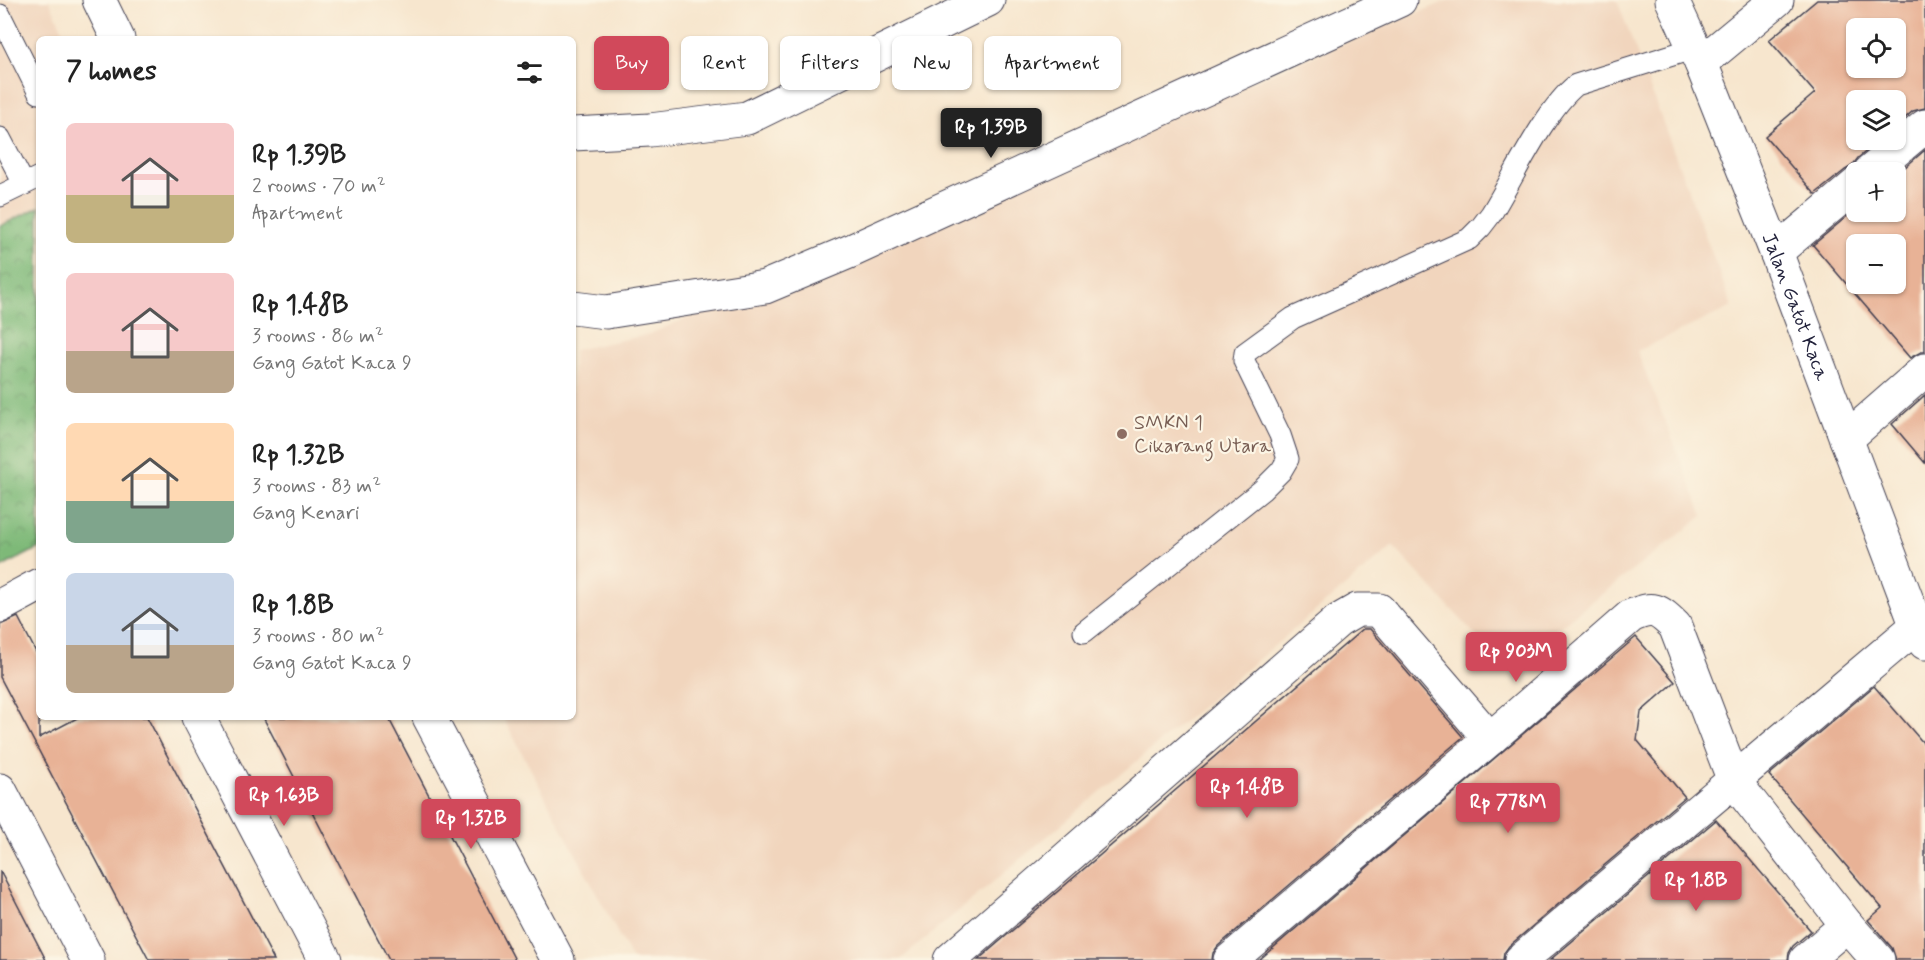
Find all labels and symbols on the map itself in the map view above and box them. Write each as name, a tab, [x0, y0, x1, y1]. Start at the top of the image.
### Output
pin: Rp 1.39B	[929, 108, 1053, 159]
street label: Jalan Gatot Kaca	[1755, 229, 1835, 385]
place label: SMKN 1 Cikarang Utara	[1134, 410, 1272, 462]
marker: SMKN 1 Cikarang Utara	[1115, 427, 1129, 441]
pin: Rp 903M	[1461, 632, 1571, 683]
pin: Rp 1.48B	[1185, 768, 1309, 819]
pin: Rp 1.63B	[222, 776, 346, 827]
pin: Rp 778M	[1453, 783, 1563, 834]
pin: Rp 1.32B	[409, 799, 533, 850]
pin: Rp 1.8B	[1641, 861, 1751, 912]

